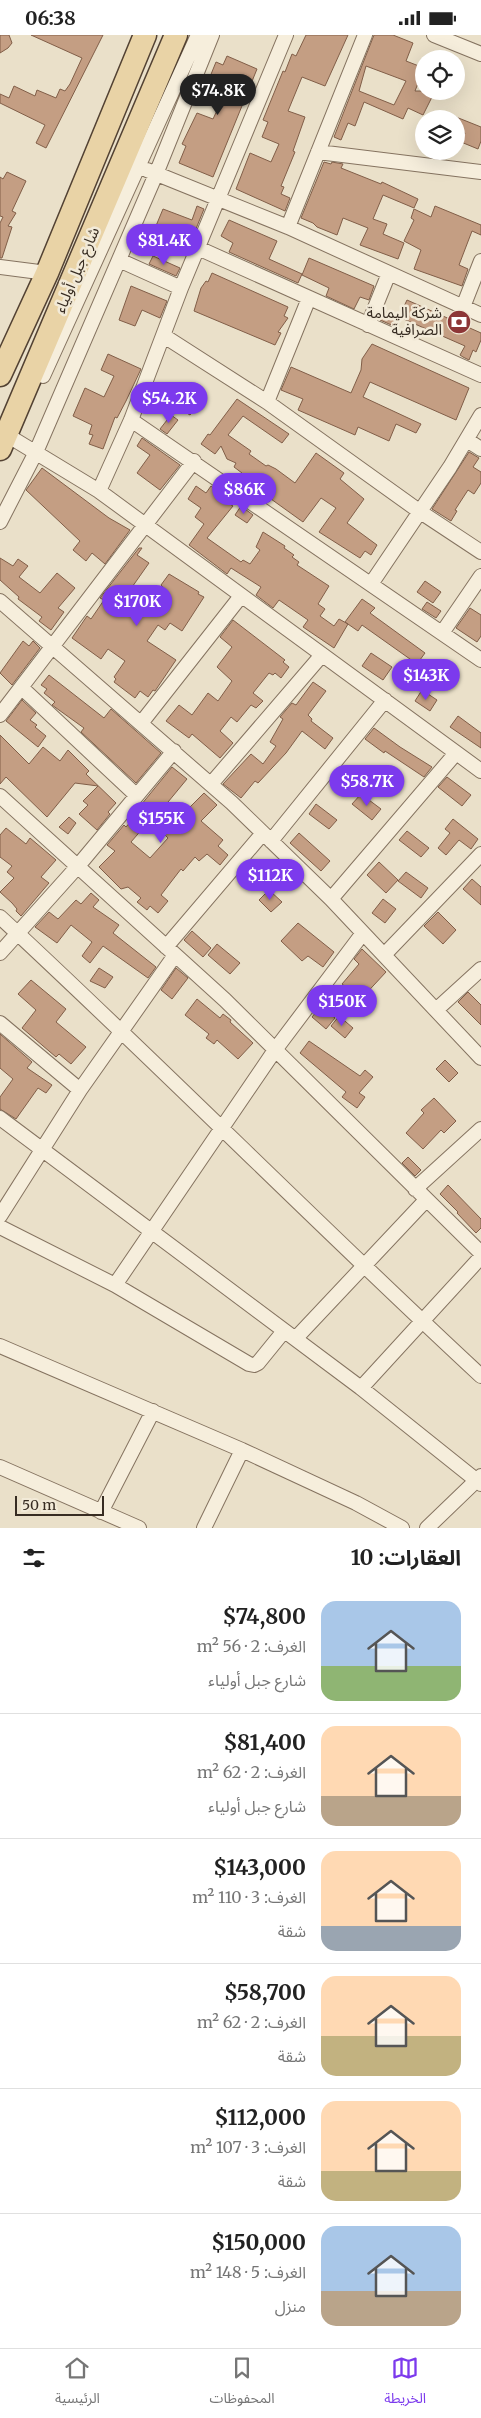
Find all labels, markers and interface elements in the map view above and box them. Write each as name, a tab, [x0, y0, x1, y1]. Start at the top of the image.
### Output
text: 06:38	[25, 6, 76, 30]
map controls	[415, 50, 465, 160]
button: locate	[415, 50, 465, 100]
pin: $74.8K	[177, 73, 259, 116]
text: $74.8K	[191, 80, 245, 100]
button: layers	[415, 110, 465, 160]
pin: $81.4K	[123, 223, 205, 266]
street label: شارع جبل أولياء	[50, 224, 106, 317]
text: $81.4K	[137, 230, 191, 250]
place label: شركة اليمامة الصرافية	[367, 303, 442, 339]
bank icon: شركة اليمامة الصرافية	[446, 309, 472, 335]
pin: $54.2K	[128, 381, 210, 424]
text: $54.2K	[142, 388, 196, 408]
pin: $86K	[214, 473, 274, 515]
text: $86K	[223, 479, 265, 499]
pin: $170K	[102, 585, 172, 627]
text: $170K	[113, 591, 161, 611]
pin: $143K	[391, 659, 461, 701]
text: $143K	[403, 665, 449, 685]
pin: $58.7K	[326, 765, 408, 807]
text: $58.7K	[340, 771, 394, 791]
pin: $155K	[126, 801, 196, 844]
text: $155K	[138, 808, 184, 828]
pin: $112K	[235, 859, 305, 901]
text: $112K	[247, 865, 293, 885]
pin: $150K	[307, 985, 377, 1027]
text: $150K	[318, 991, 366, 1011]
scale bar	[15, 1493, 104, 1516]
text: 50 m	[22, 1496, 56, 1514]
icon: filters	[20, 1544, 48, 1572]
text: العقارات: 10	[351, 1544, 461, 1571]
text: $74,800	[222, 1603, 306, 1630]
icon: home	[361, 1621, 421, 1681]
text: الغرف: 2 · 56 m²	[197, 1636, 306, 1656]
text: شارع جبل أولياء	[208, 1670, 306, 1690]
text: $81,400	[223, 1729, 306, 1756]
icon: home	[361, 1746, 421, 1806]
text: الغرف: 2 · 62 m²	[197, 1762, 306, 1782]
text: شارع جبل أولياء	[208, 1796, 306, 1816]
text: $143,000	[213, 1854, 306, 1881]
icon: home	[361, 1871, 421, 1931]
text: الغرف: 3 · 110 m²	[192, 1887, 306, 1907]
text: شقة	[278, 1921, 306, 1941]
text: $58,700	[224, 1979, 306, 2006]
icon: home	[361, 1996, 421, 2056]
text: الغرف: 2 · 62 m²	[197, 2012, 306, 2032]
text: شقة	[278, 2046, 306, 2066]
text: $112,000	[214, 2104, 306, 2131]
icon: home	[361, 2121, 421, 2181]
text: الغرف: 3 · 107 m²	[190, 2137, 306, 2157]
text: شقة	[278, 2171, 306, 2191]
text: $150,000	[211, 2229, 306, 2256]
icon: home	[361, 2246, 421, 2306]
text: الغرف: 5 · 148 m²	[190, 2262, 306, 2282]
text: منزل	[275, 2296, 306, 2316]
tab: الرئيسية	[55, 2354, 100, 2413]
tab: المحفوظات	[210, 2354, 275, 2413]
tab: الخريطة	[384, 2354, 426, 2413]

